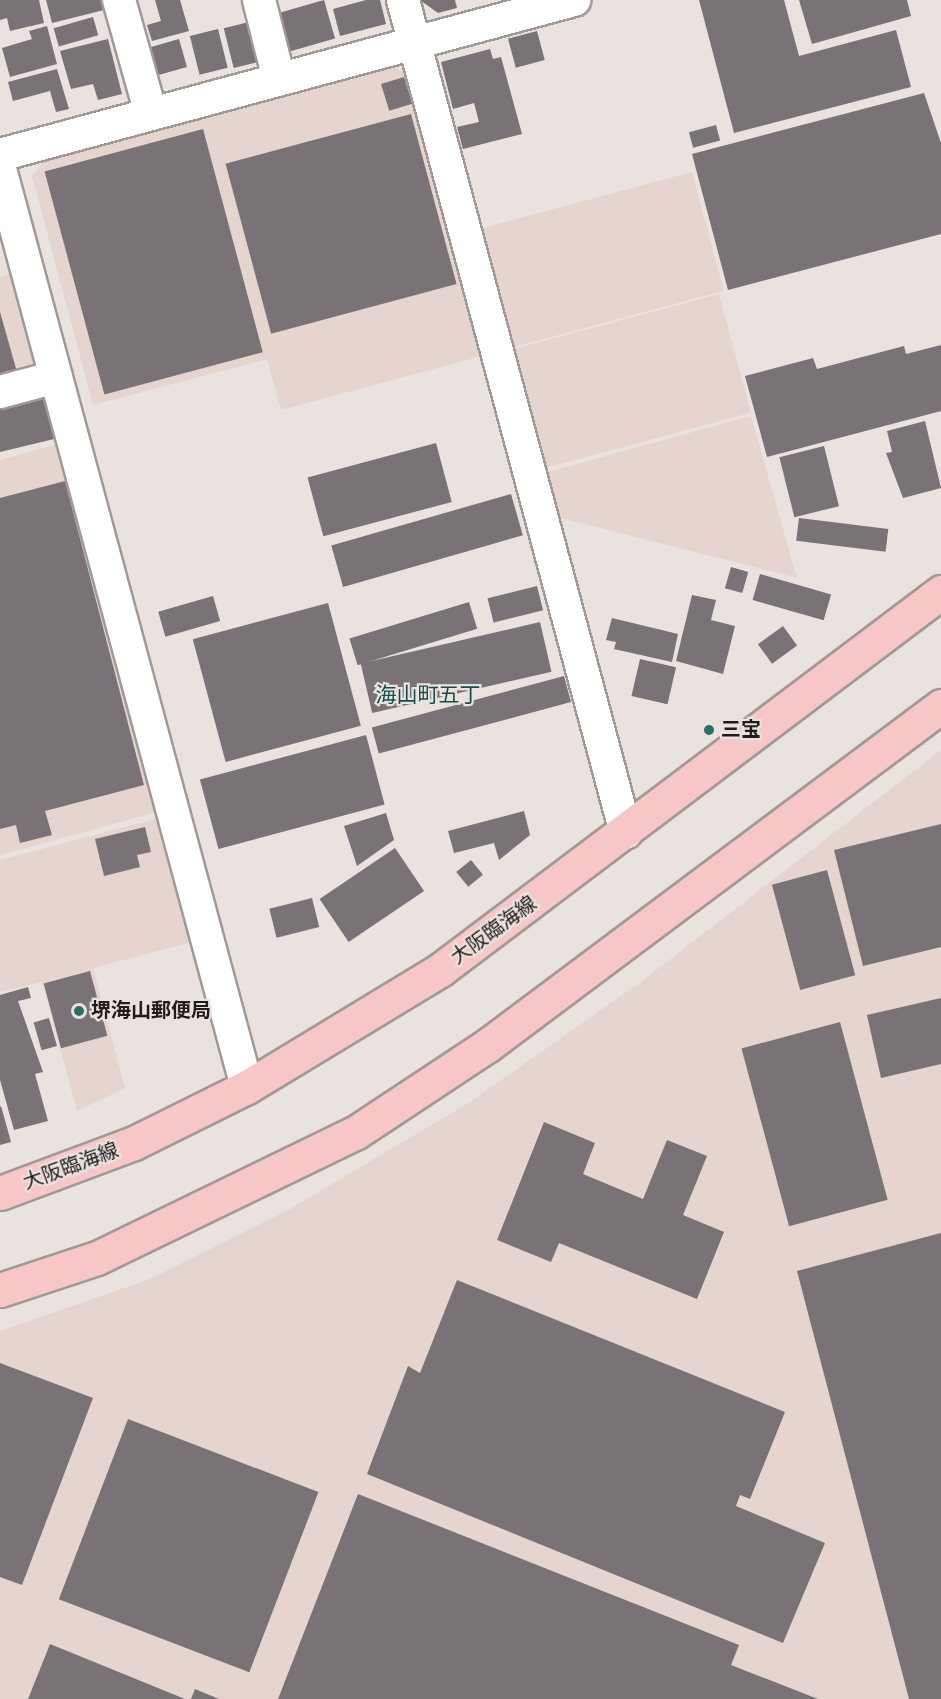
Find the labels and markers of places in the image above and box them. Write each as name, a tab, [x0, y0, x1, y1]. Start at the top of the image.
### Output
place label: 三宝	[721, 718, 761, 742]
marker: 三宝	[702, 723, 716, 737]
place label: 堺海山郵便局	[91, 999, 211, 1023]
marker: 堺海山郵便局	[72, 1004, 86, 1018]

